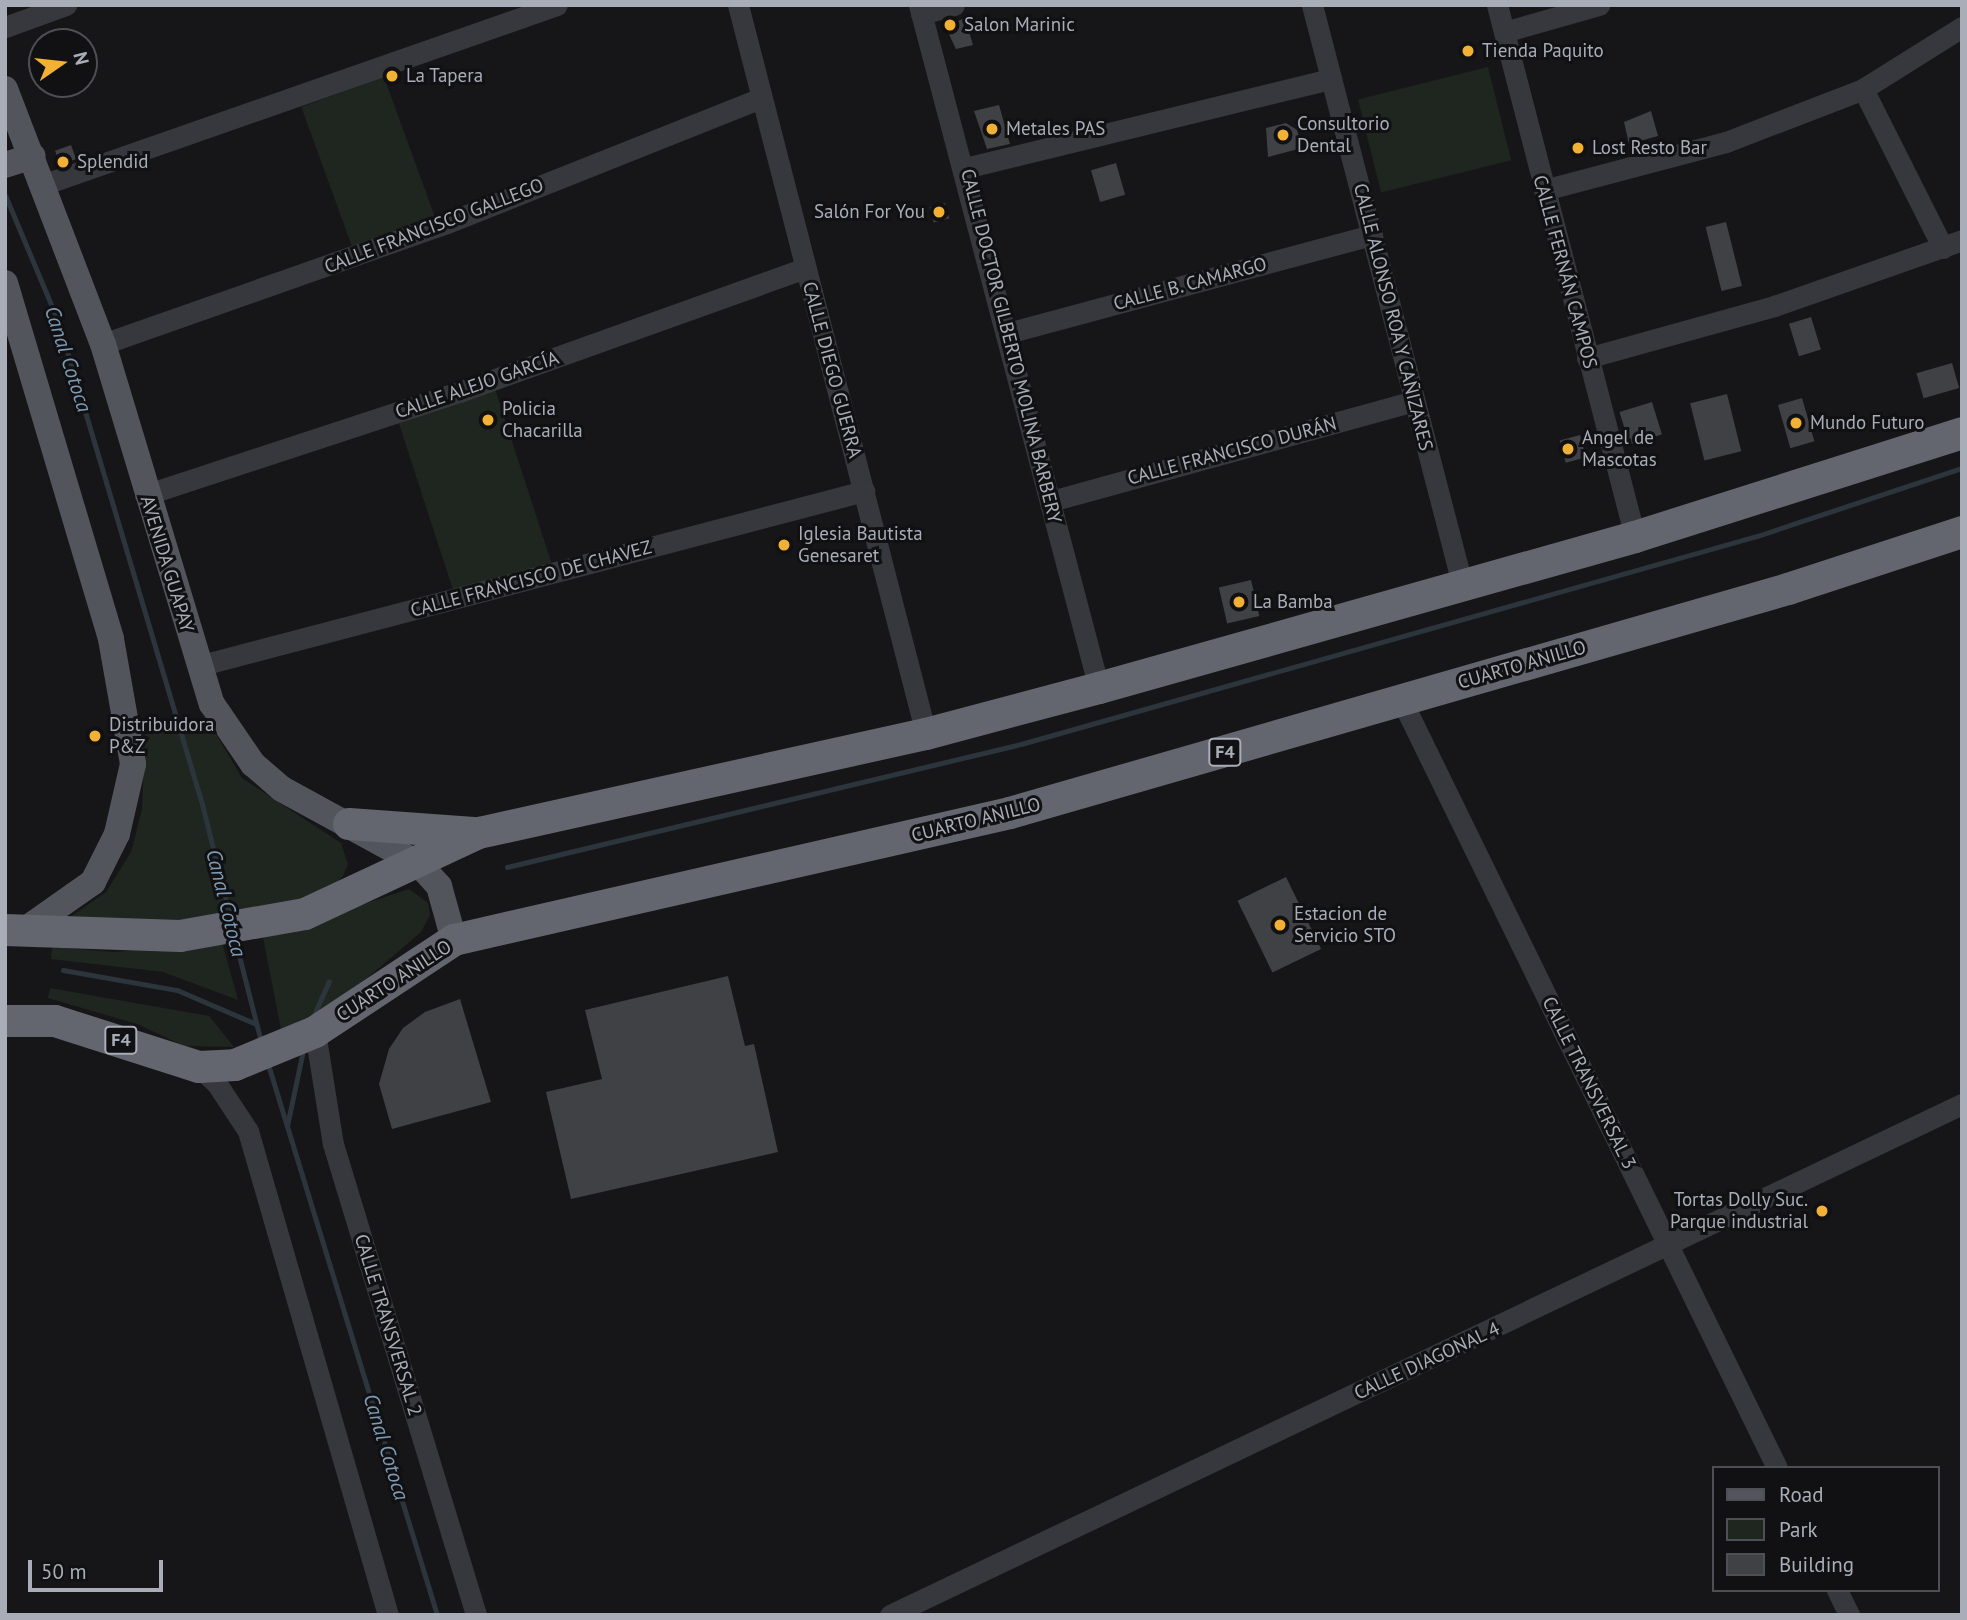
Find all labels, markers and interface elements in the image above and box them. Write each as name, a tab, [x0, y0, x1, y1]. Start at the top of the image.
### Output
place label: Salon Marinic	[964, 14, 1075, 36]
marker: Salon Marinic	[942, 17, 958, 33]
north arrow	[28, 28, 98, 98]
place label: Tienda Paquito	[1482, 40, 1604, 62]
marker: Tienda Paquito	[1460, 43, 1476, 59]
text: N	[68, 49, 95, 67]
place label: La Tapera	[406, 65, 484, 87]
marker: La Tapera	[384, 68, 400, 84]
place label: Consultorio Dental	[1297, 113, 1390, 157]
place label: Metales PAS	[1006, 118, 1105, 140]
marker: Metales PAS	[984, 121, 1000, 137]
marker: Consultorio Dental	[1275, 127, 1291, 143]
place label: Lost Resto Bar	[1592, 137, 1707, 159]
marker: Lost Resto Bar	[1570, 140, 1586, 156]
place label: Splendid	[77, 151, 148, 173]
marker: Splendid	[55, 154, 71, 170]
street label: CALLE DOCTOR GILBERTO MOLINA BARBERY	[956, 166, 1066, 526]
street label: CALLE FERNÁN CAMPOS	[1528, 173, 1602, 371]
street label: CALLE FRANCISCO GALLEGO	[321, 174, 547, 278]
street label: CALLE ALONSO ROA Y CAÑIZARES	[1348, 180, 1438, 454]
place label: Salón For You	[813, 201, 925, 223]
marker: Salón For You	[931, 204, 947, 220]
street label: CALLE B. CAMARGO	[1110, 252, 1270, 316]
street label: CALLE DIEGO GUERRA	[797, 279, 867, 461]
water label: Canal Cotoca	[39, 303, 97, 415]
street label: CALLE ALEJO GARCÍA	[392, 346, 562, 424]
place label: Policia Chacarilla	[502, 398, 583, 442]
marker: Policia Chacarilla	[480, 412, 496, 428]
street label: CALLE FRANCISCO DURÁN	[1125, 412, 1339, 490]
place label: Mundo Futuro	[1810, 412, 1925, 434]
marker: Mundo Futuro	[1788, 415, 1804, 431]
place label: Angel de Mascotas	[1582, 427, 1657, 471]
marker: Angel de Mascotas	[1560, 441, 1576, 457]
street label: AVENIDA GUAPAY	[135, 492, 199, 636]
place label: Iglesia Bautista Genesaret	[798, 523, 923, 567]
street label: CALLE FRANCISCO DE CHAVEZ	[408, 536, 654, 622]
marker: Iglesia Bautista Genesaret	[776, 537, 792, 553]
place label: La Bamba	[1253, 591, 1333, 613]
marker: La Bamba	[1231, 594, 1247, 610]
street label: CUARTO ANILLO	[1455, 636, 1589, 694]
place label: Distribuidora P&Z	[109, 714, 214, 758]
marker: Distribuidora P&Z	[87, 728, 103, 744]
road number: F4	[1208, 738, 1242, 766]
street label: CUARTO ANILLO	[909, 793, 1043, 847]
water label: Canal Cotoca	[200, 847, 252, 959]
place label: Estacion de Servicio STO	[1294, 903, 1396, 947]
marker: Estacion de Servicio STO	[1272, 917, 1288, 933]
street label: CUARTO ANILLO	[332, 935, 456, 1027]
street label: CALLE TRANSVERSAL 3	[1537, 992, 1641, 1174]
road number: F4	[104, 1026, 138, 1055]
place label: Tortas Dolly Suc. Parque industrial	[1670, 1189, 1808, 1233]
marker: Tortas Dolly Suc. Parque industrial	[1814, 1203, 1830, 1219]
street label: CALLE TRANSVERSAL 2	[349, 1231, 427, 1419]
street label: CALLE DIAGONAL 4	[1350, 1317, 1504, 1405]
water label: Canal Cotoca	[358, 1391, 414, 1503]
legend	[1712, 1466, 1939, 1592]
text: Road	[1779, 1481, 1823, 1508]
text: Park	[1779, 1516, 1818, 1543]
scale bar	[32, 1546, 166, 1590]
text: Building	[1779, 1551, 1854, 1578]
text: 50 m	[41, 1558, 87, 1585]

